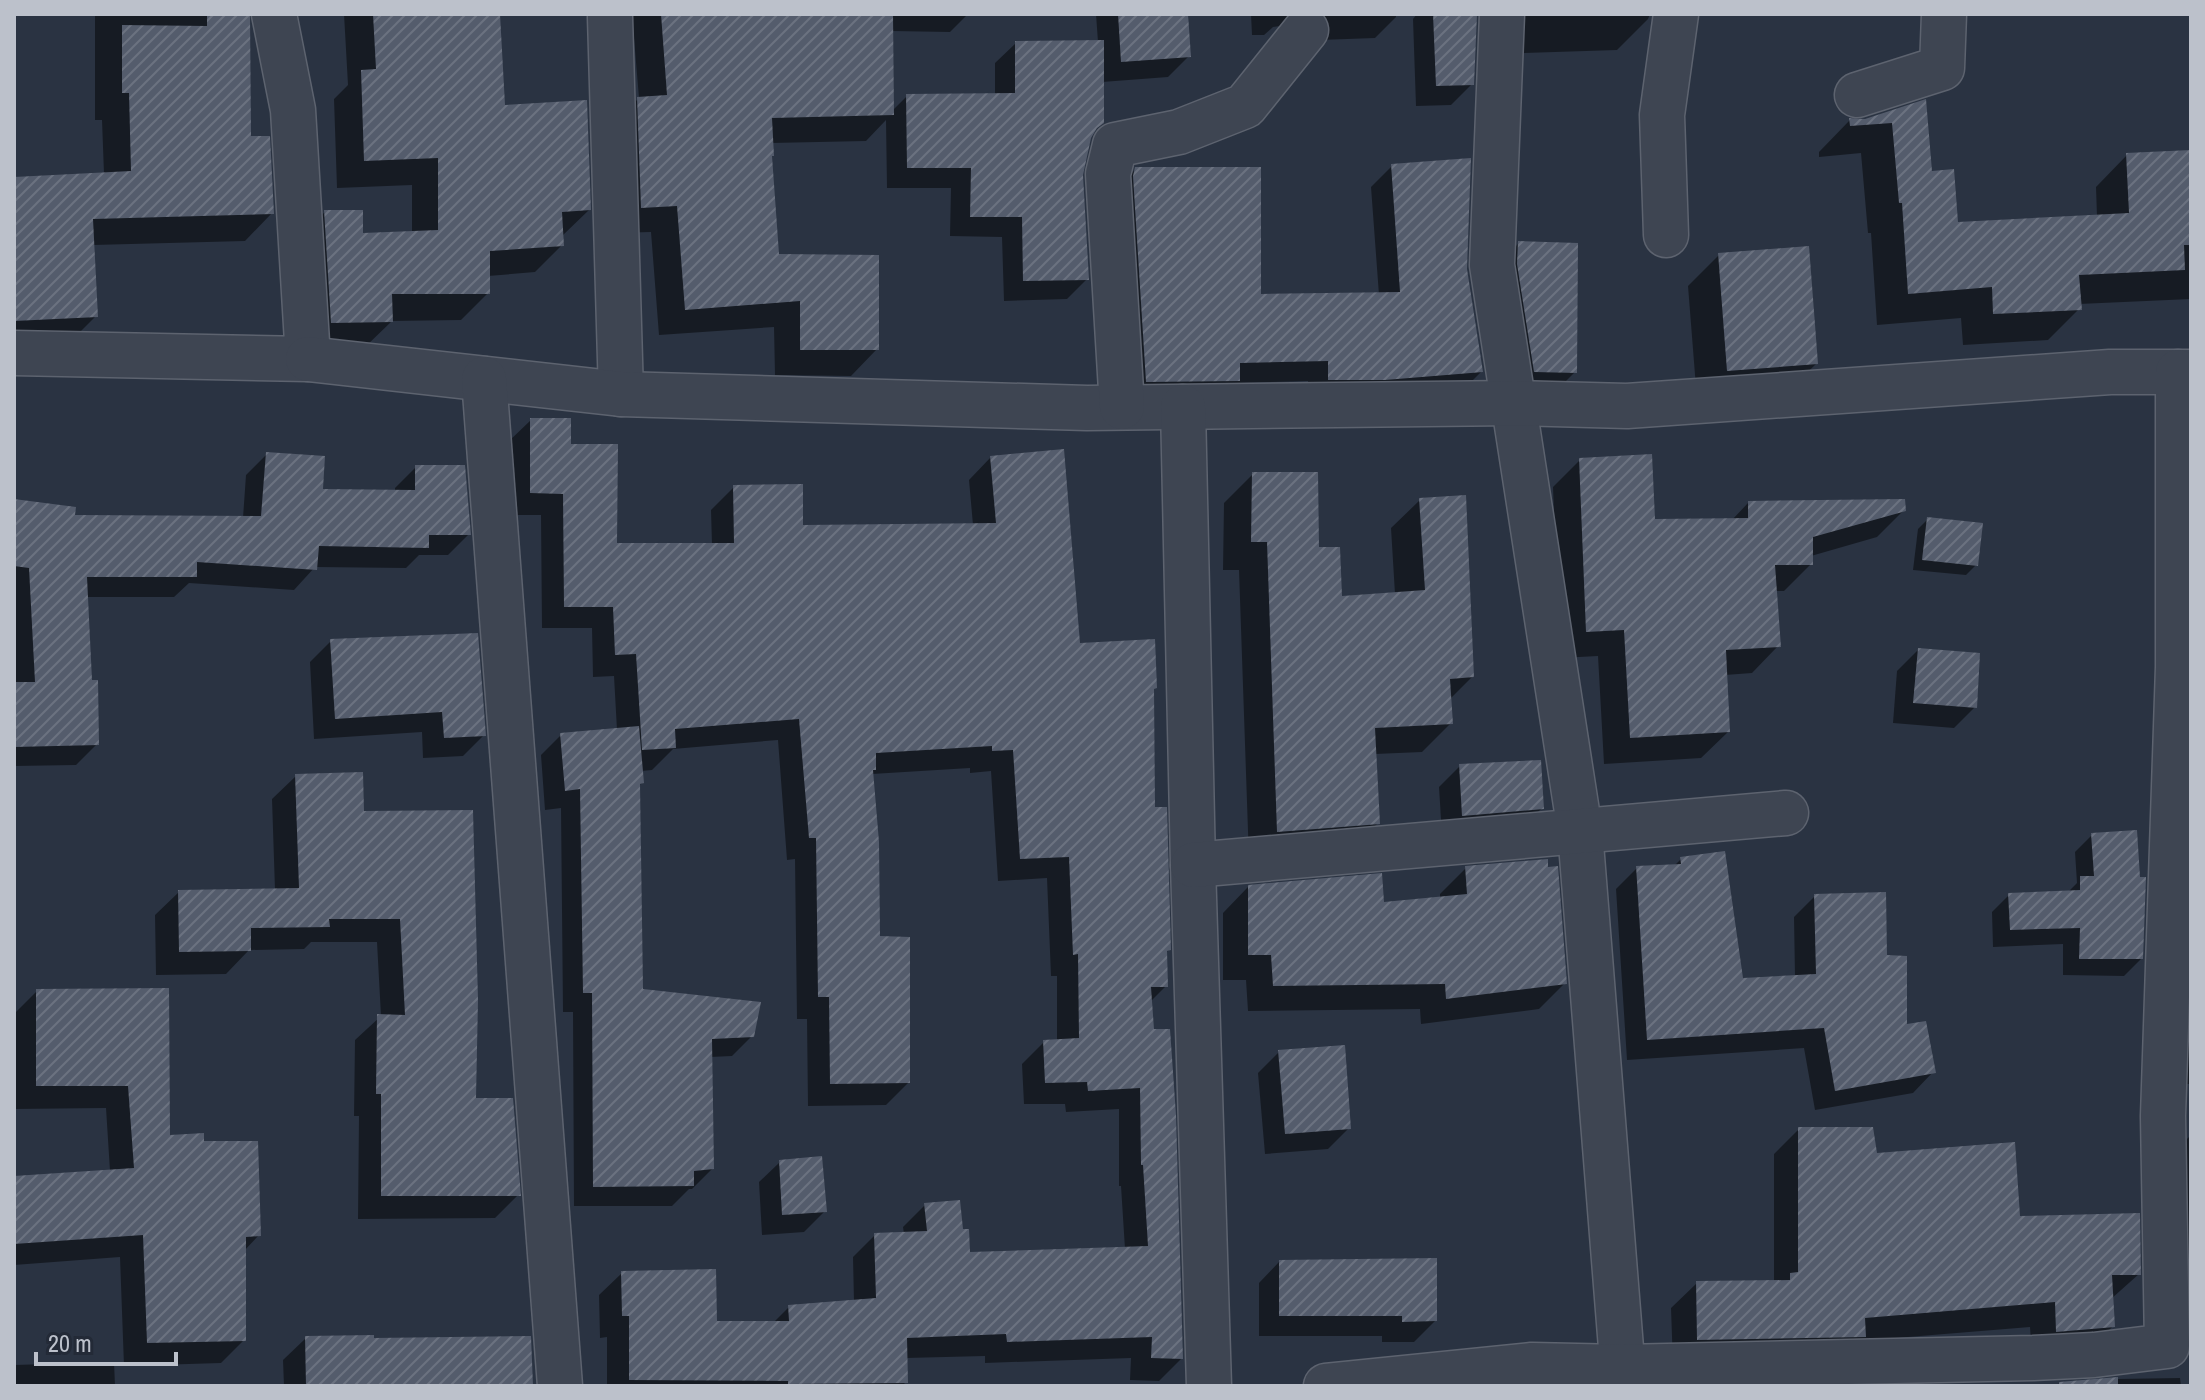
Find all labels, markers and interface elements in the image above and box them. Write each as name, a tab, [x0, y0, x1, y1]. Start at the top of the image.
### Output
scale bar	[36, 1316, 176, 1366]
text: 20 m	[48, 1327, 92, 1359]

